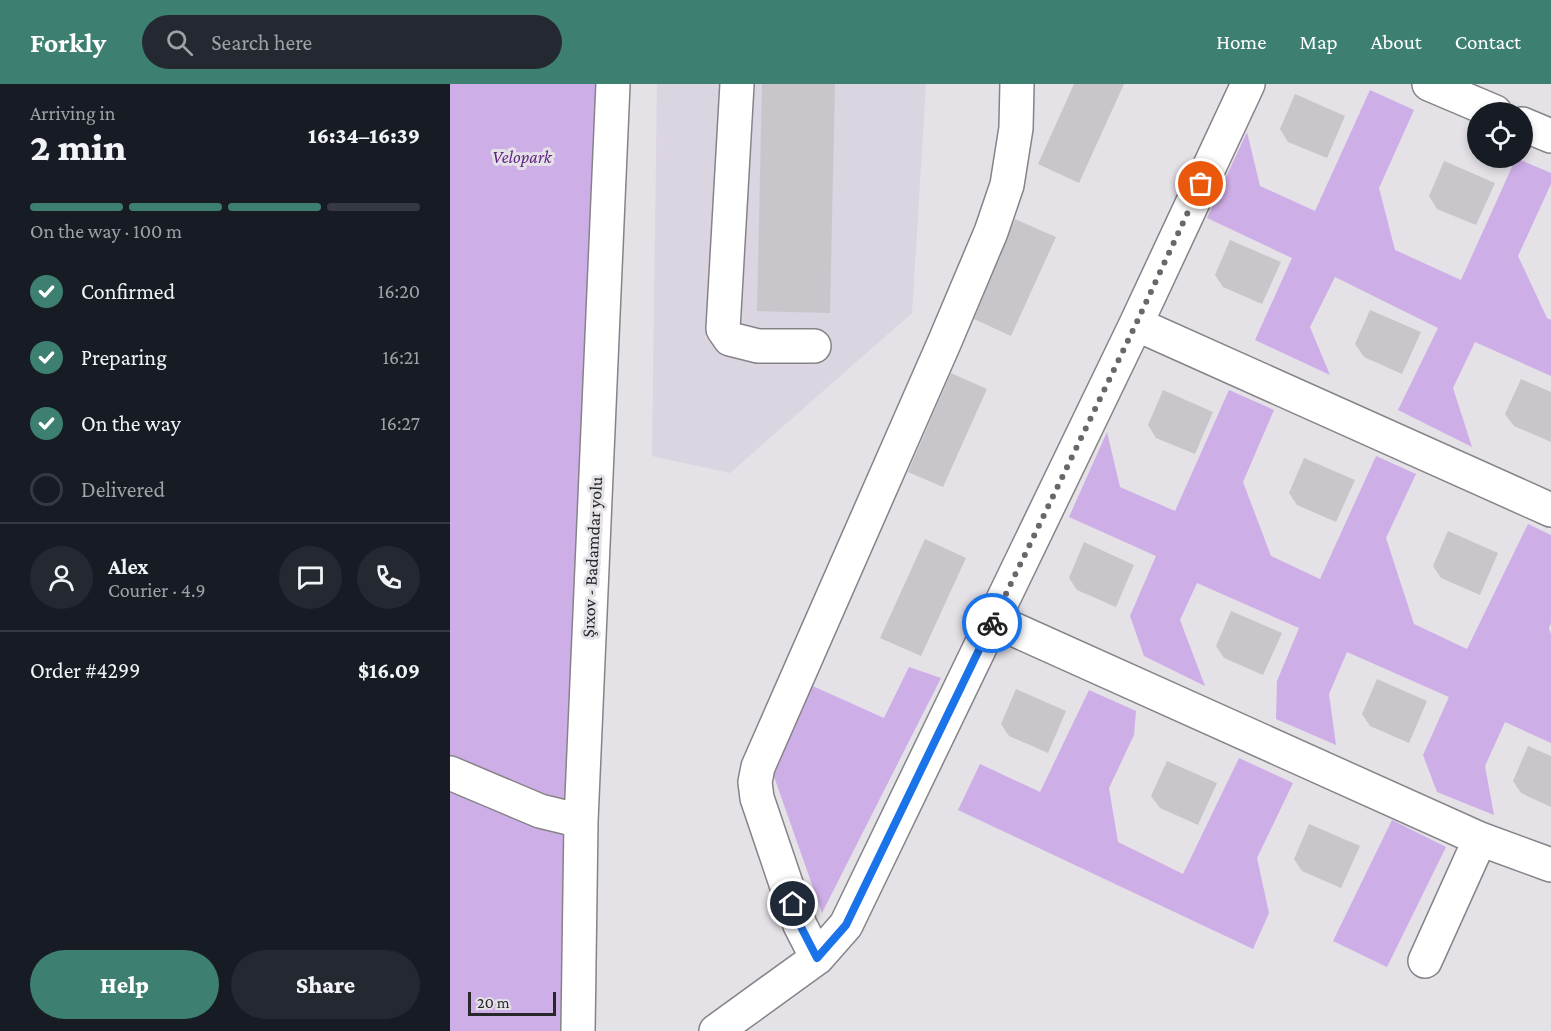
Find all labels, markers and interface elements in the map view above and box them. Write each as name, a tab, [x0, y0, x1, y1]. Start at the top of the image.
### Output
search box	[142, 15, 562, 69]
icon: search	[163, 26, 196, 59]
text: Forkly	[30, 27, 106, 58]
text: Search here	[211, 30, 312, 55]
text: Home	[1216, 30, 1266, 54]
text: Map	[1299, 30, 1338, 54]
text: About	[1371, 30, 1422, 54]
text: Contact	[1455, 30, 1521, 54]
text: Arriving in	[30, 102, 115, 124]
map controls	[1467, 102, 1533, 168]
button: locate	[1467, 102, 1533, 168]
text: 16:34–16:39	[308, 123, 420, 148]
text: 2 min	[30, 125, 126, 168]
park label: Velopark	[492, 147, 553, 167]
pin	[1175, 158, 1226, 209]
icon: bag	[1184, 167, 1217, 200]
text: On the way · 100 m	[30, 220, 182, 242]
icon: check	[30, 275, 63, 308]
text: Confirmed	[81, 279, 175, 304]
text: 16:20	[378, 280, 420, 302]
icon: check	[30, 341, 63, 374]
text: Preparing	[81, 345, 167, 370]
text: 16:21	[382, 346, 420, 368]
icon: check	[30, 407, 63, 440]
text: On the way	[81, 411, 181, 436]
text: 16:27	[380, 412, 420, 434]
street label: Şıxov - Badamdar yolu	[578, 476, 606, 638]
text: Delivered	[81, 477, 165, 502]
button: person	[30, 546, 93, 609]
button: chat	[279, 546, 342, 609]
button: phone	[357, 546, 420, 609]
text: Alex	[108, 554, 149, 579]
text: Courier · 4.9	[108, 579, 206, 601]
courier	[962, 593, 1022, 653]
icon: bike	[976, 607, 1009, 640]
text: Order #4299	[30, 658, 140, 683]
text: $16.09	[358, 658, 420, 683]
pin	[767, 878, 818, 929]
icon: home	[776, 887, 809, 920]
button: Help	[30, 950, 219, 1019]
button: Share	[231, 950, 420, 1019]
scale bar	[468, 989, 556, 1016]
text: 20 m	[477, 994, 510, 1011]

